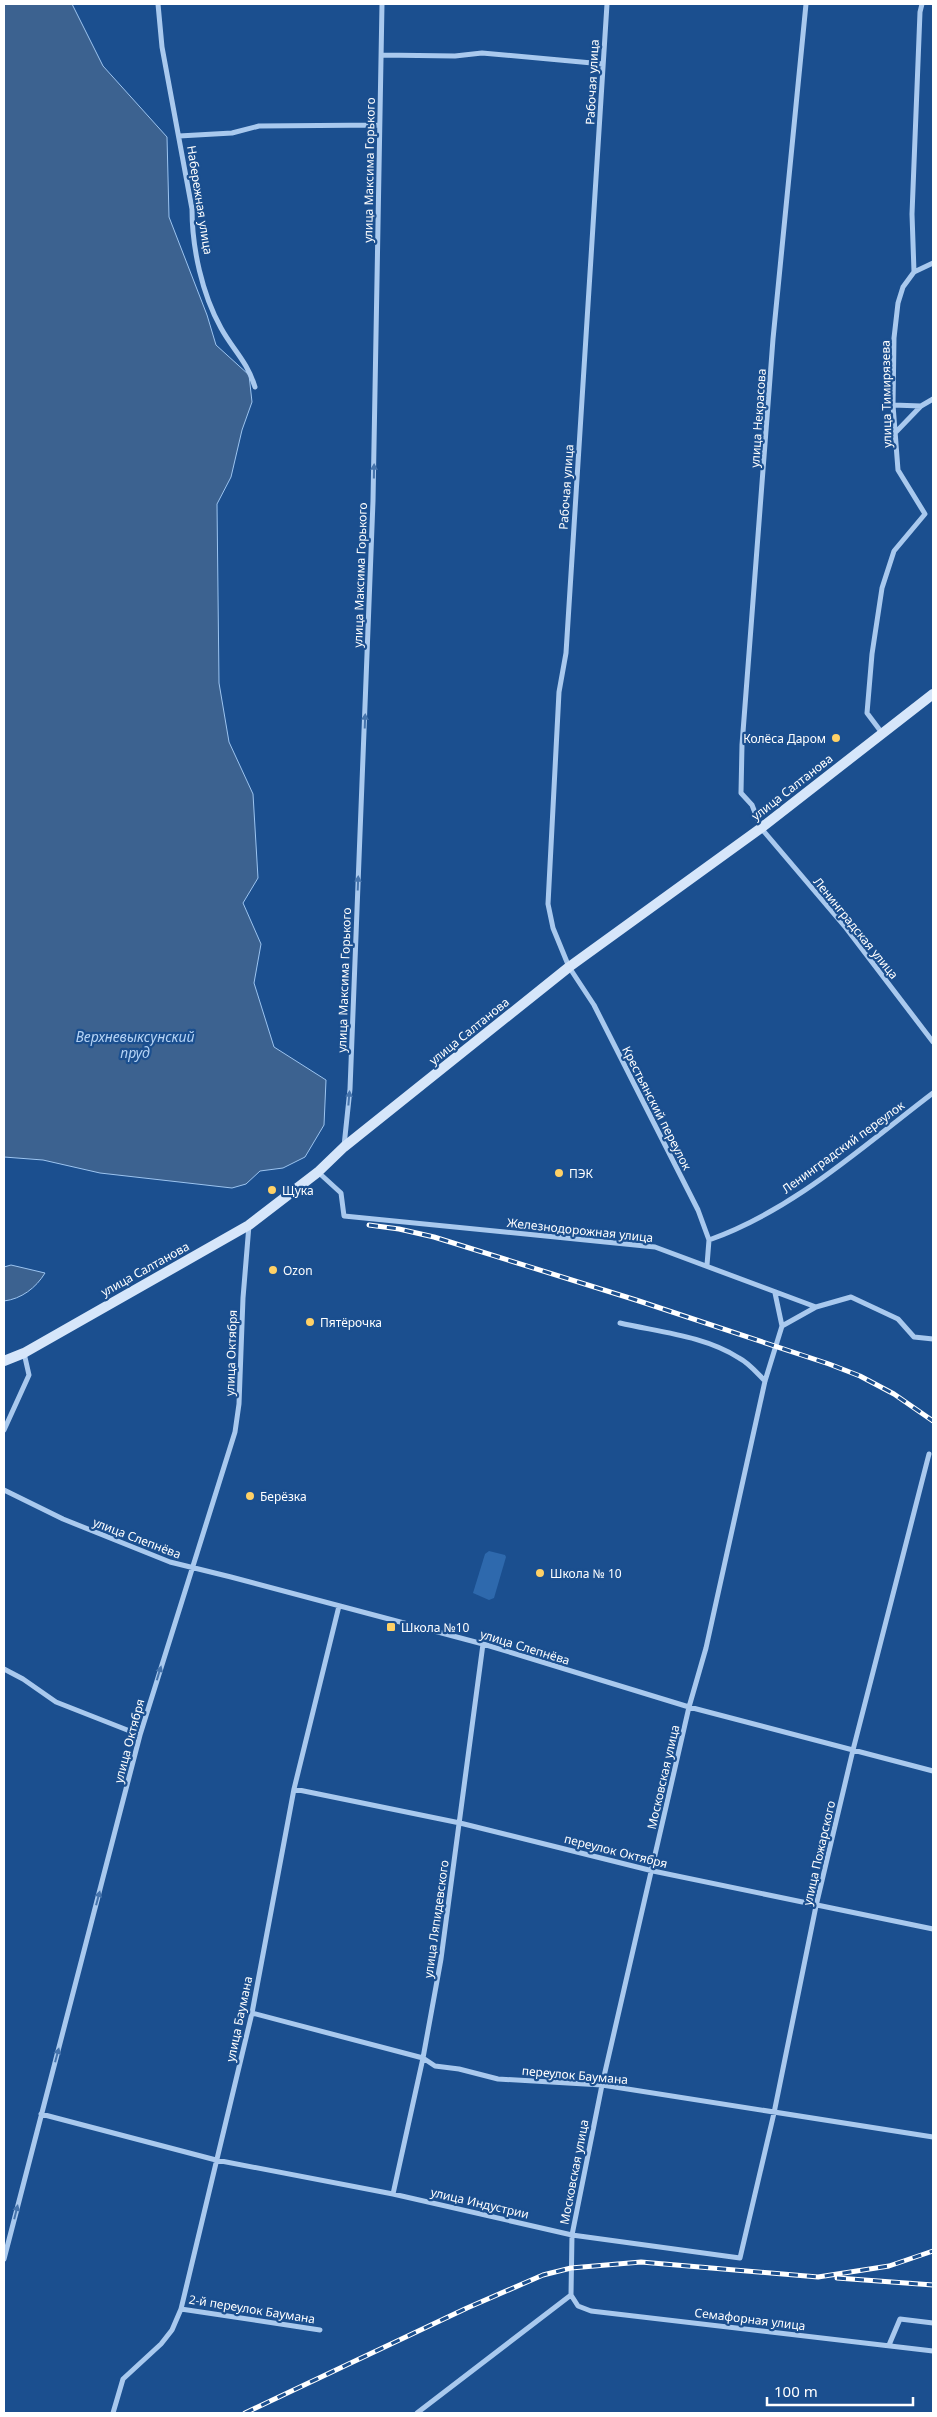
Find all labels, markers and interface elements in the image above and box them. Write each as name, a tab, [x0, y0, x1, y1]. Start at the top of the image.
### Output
street label: Рабочая улица	[581, 39, 603, 125]
street label: улица Максима Горького	[359, 97, 379, 243]
street label: Набережная улица	[183, 144, 217, 256]
street label: улица Тимирязева	[877, 340, 895, 448]
street label: улица Некрасова	[746, 368, 770, 468]
street label: Рабочая улица	[555, 444, 577, 530]
one-way arrow	[370, 463, 378, 479]
street label: улица Максима Горького	[349, 502, 371, 648]
one-way arrow	[361, 713, 369, 729]
place label: Колёса Даром	[743, 730, 826, 747]
marker: Колёса Даром	[830, 732, 842, 744]
street label: улица Салтанова	[748, 750, 836, 824]
street label: Ленинградская улица	[810, 874, 902, 982]
one-way arrow	[355, 875, 363, 891]
street label: улица Максима Горького	[333, 907, 355, 1053]
street label: улица Салтанова	[425, 993, 513, 1069]
water label: Верхневыксунский пруд	[76, 1027, 194, 1062]
street label: Крестьянский переулок	[618, 1043, 696, 1174]
one-way arrow	[345, 1090, 353, 1106]
street label: Ленинградский переулок	[778, 1096, 908, 1197]
place label: ПЭК	[569, 1165, 594, 1182]
marker: ПЭК	[553, 1167, 565, 1179]
place label: Щука	[282, 1182, 314, 1199]
marker: Щука	[266, 1184, 278, 1196]
street label: Железнодорожная улица	[506, 1214, 654, 1246]
street label: улица Салтанова	[98, 1238, 192, 1300]
place label: Ozon	[283, 1262, 313, 1279]
marker: Ozon	[267, 1264, 279, 1276]
street label: улица Октября	[221, 1310, 241, 1396]
place label: Пятёрочка	[320, 1314, 382, 1331]
marker: Пятёрочка	[304, 1316, 316, 1328]
place label: Берёзка	[260, 1488, 307, 1505]
marker: Берёзка	[244, 1490, 256, 1502]
street label: улица Слепнёва	[90, 1513, 184, 1563]
place label: Школа № 10	[550, 1565, 622, 1582]
marker: Школа № 10	[534, 1567, 546, 1579]
place label: Школа №10	[401, 1619, 470, 1636]
marker: Школа №10	[385, 1621, 397, 1633]
street label: улица Слепнёва	[478, 1625, 572, 1669]
one-way arrow	[156, 1666, 164, 1681]
street label: улица Октября	[110, 1697, 148, 1785]
street label: Московская улица	[643, 1723, 683, 1831]
street label: улица Пожарского	[799, 1799, 839, 1907]
street label: переулок Октября	[563, 1830, 669, 1872]
street label: улица Ляпидевского	[419, 1859, 453, 1979]
one-way arrow	[94, 1890, 102, 1905]
street label: улица Баумана	[222, 1975, 256, 2063]
one-way arrow	[53, 2047, 61, 2062]
street label: переулок Баумана	[521, 2062, 629, 2088]
street label: Московская улица	[555, 2118, 593, 2226]
street label: улица Индустрии	[429, 2183, 531, 2223]
one-way arrow	[12, 2204, 20, 2220]
street label: 2-й переулок Баумана	[188, 2291, 316, 2327]
street label: Семафорная улица	[694, 2304, 806, 2334]
scale bar	[767, 2374, 913, 2406]
text: 100 m	[774, 2381, 818, 2401]

